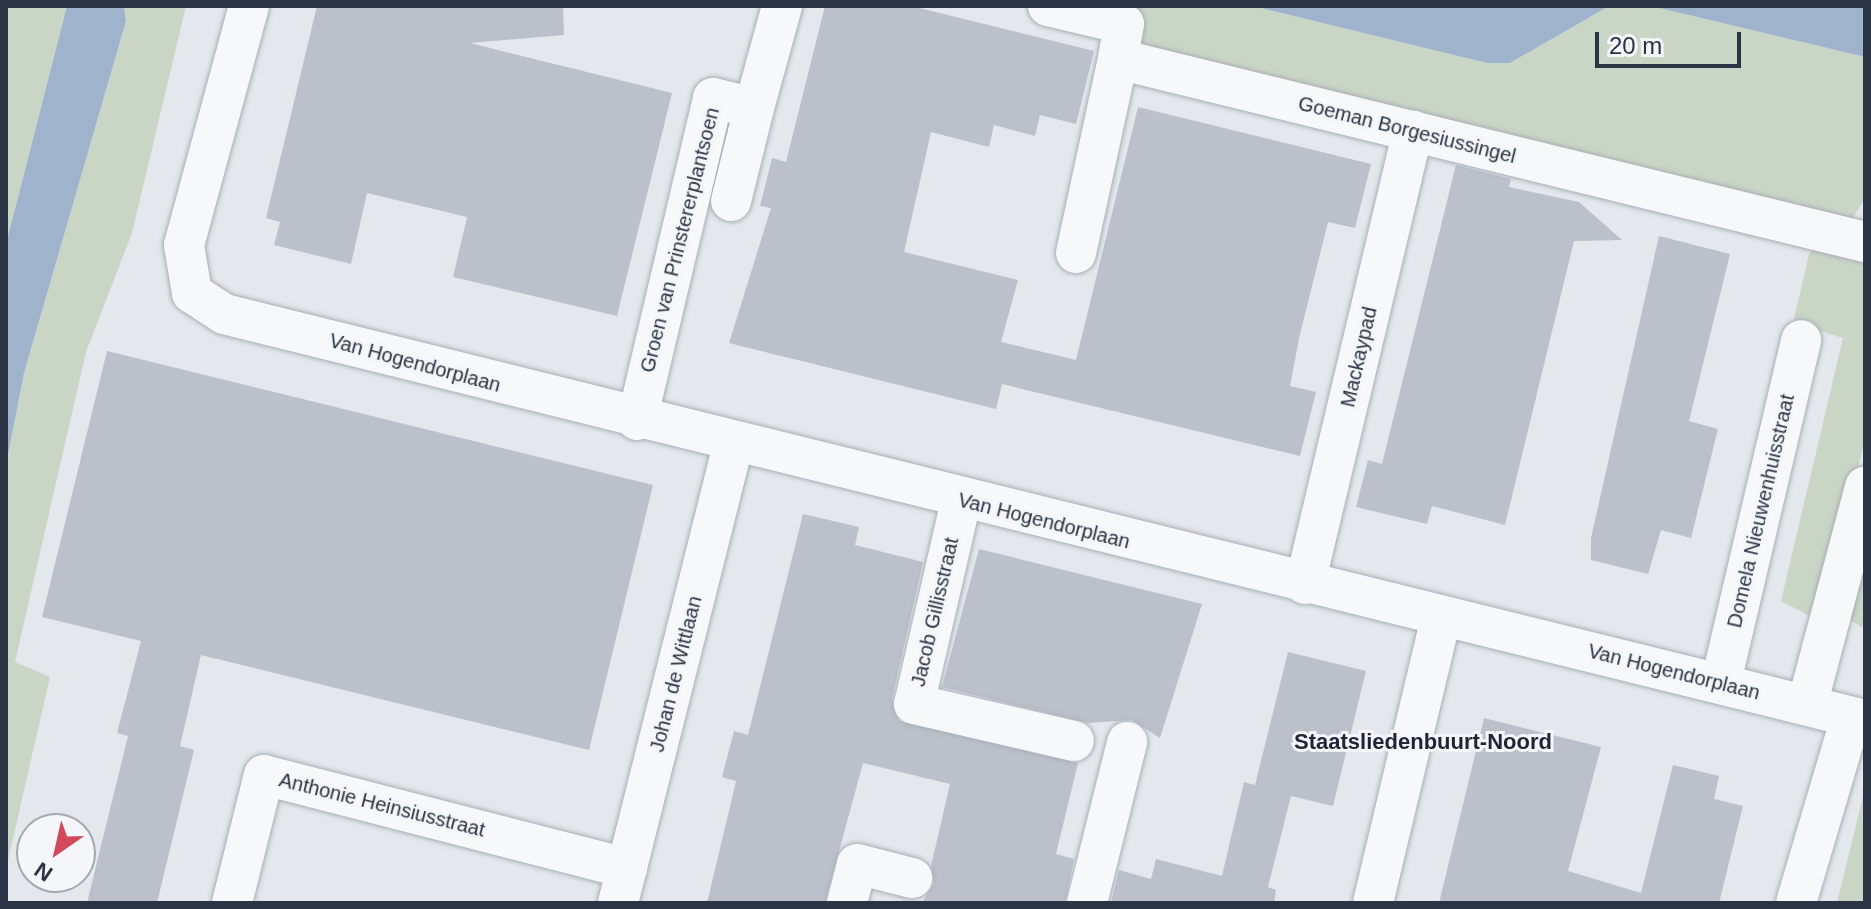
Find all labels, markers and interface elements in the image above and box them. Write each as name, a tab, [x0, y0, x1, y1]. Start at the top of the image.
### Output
scale bar	[1599, 16, 1745, 66]
text: 20 m	[1609, 32, 1662, 59]
street label: Goeman Borgesiussingel	[1296, 91, 1518, 169]
street label: Groen van Prinstererplantsoen	[635, 105, 725, 375]
street label: Mackaypad	[1336, 304, 1382, 410]
street label: Van Hogendorplaan	[327, 329, 503, 397]
street label: Domela Nieuwenhuisstraat	[1722, 392, 1800, 630]
street label: Van Hogendorplaan	[955, 488, 1133, 554]
street label: Jacob Gillisstraat	[906, 535, 964, 689]
street label: Johan de Wittlaan	[645, 593, 707, 755]
street label: Van Hogendorplaan	[1585, 639, 1763, 705]
district label: Staatsliedenbuurt-Noord	[1294, 729, 1552, 755]
street label: Anthonie Heinsiusstraat	[277, 768, 487, 842]
north arrow	[16, 813, 96, 893]
text: N	[30, 857, 57, 886]

